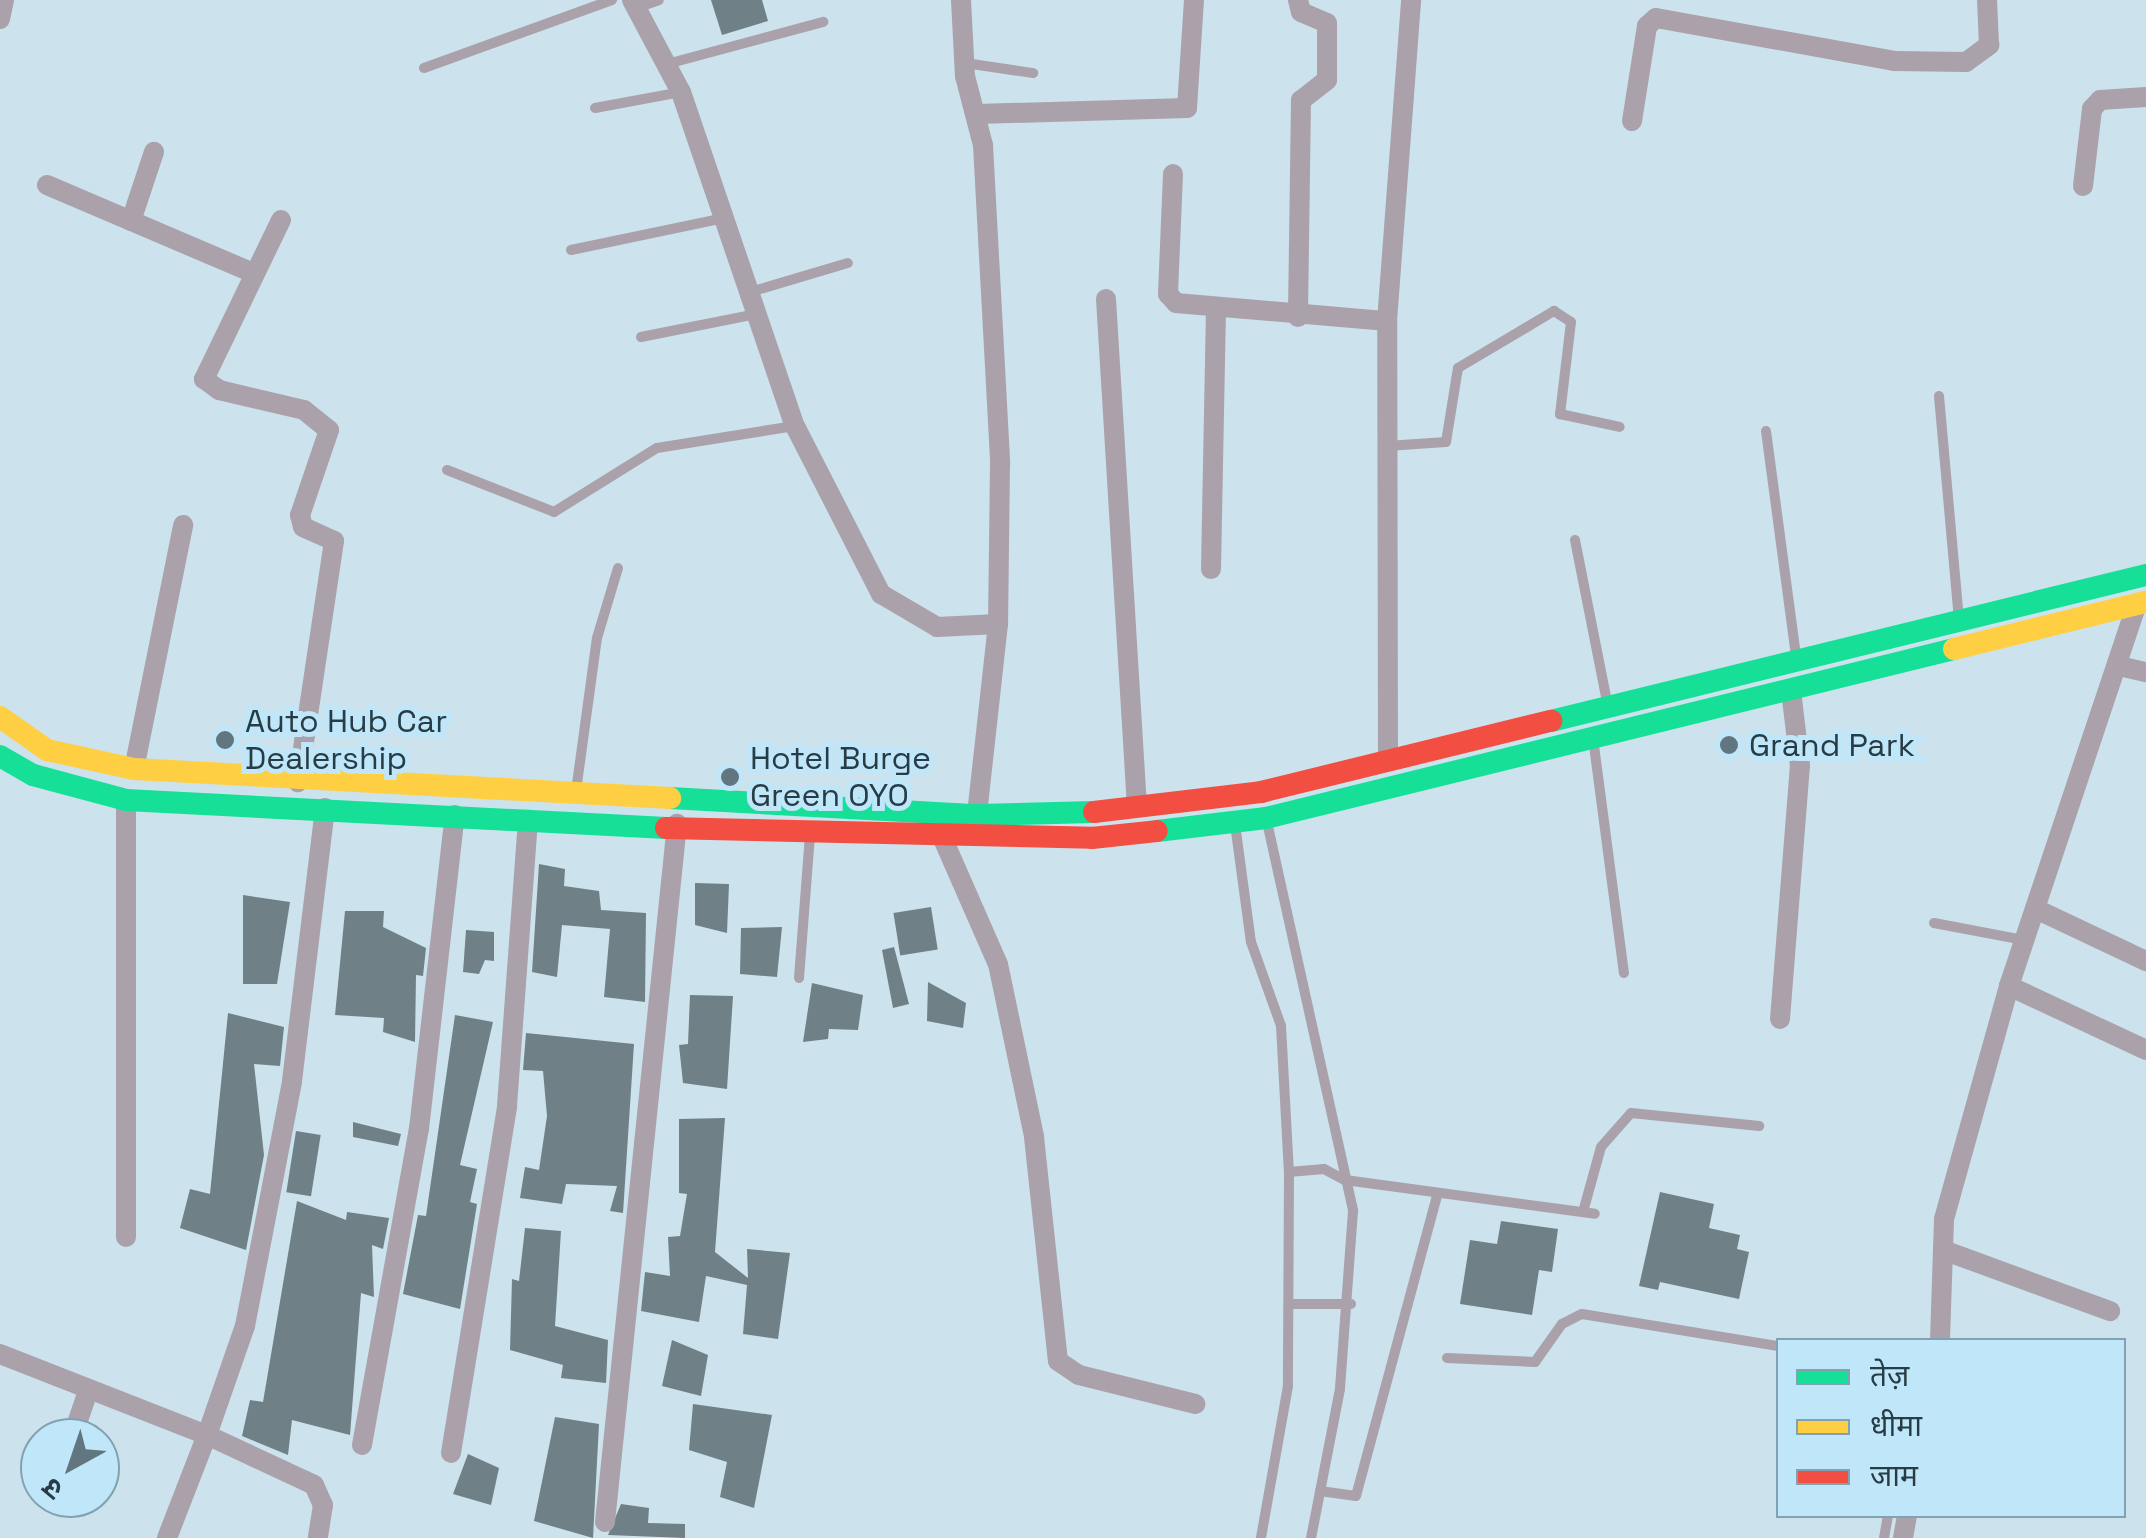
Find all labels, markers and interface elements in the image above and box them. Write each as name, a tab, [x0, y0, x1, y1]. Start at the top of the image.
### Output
place label: Auto Hub Car Dealership	[245, 703, 447, 778]
place label: Grand Park	[1749, 726, 1915, 764]
marker: Auto Hub Car Dealership	[214, 729, 236, 751]
marker: Grand Park	[1718, 734, 1740, 756]
place label: Hotel Burge Green OYO	[750, 740, 931, 815]
marker: Hotel Burge Green OYO	[719, 766, 741, 788]
legend	[1776, 1338, 2126, 1518]
text: तेज़	[1870, 1356, 1909, 1395]
text: धीमा	[1870, 1406, 1922, 1445]
north arrow	[20, 1418, 120, 1518]
text: जाम	[1870, 1456, 1918, 1495]
text: उ	[34, 1470, 70, 1509]

